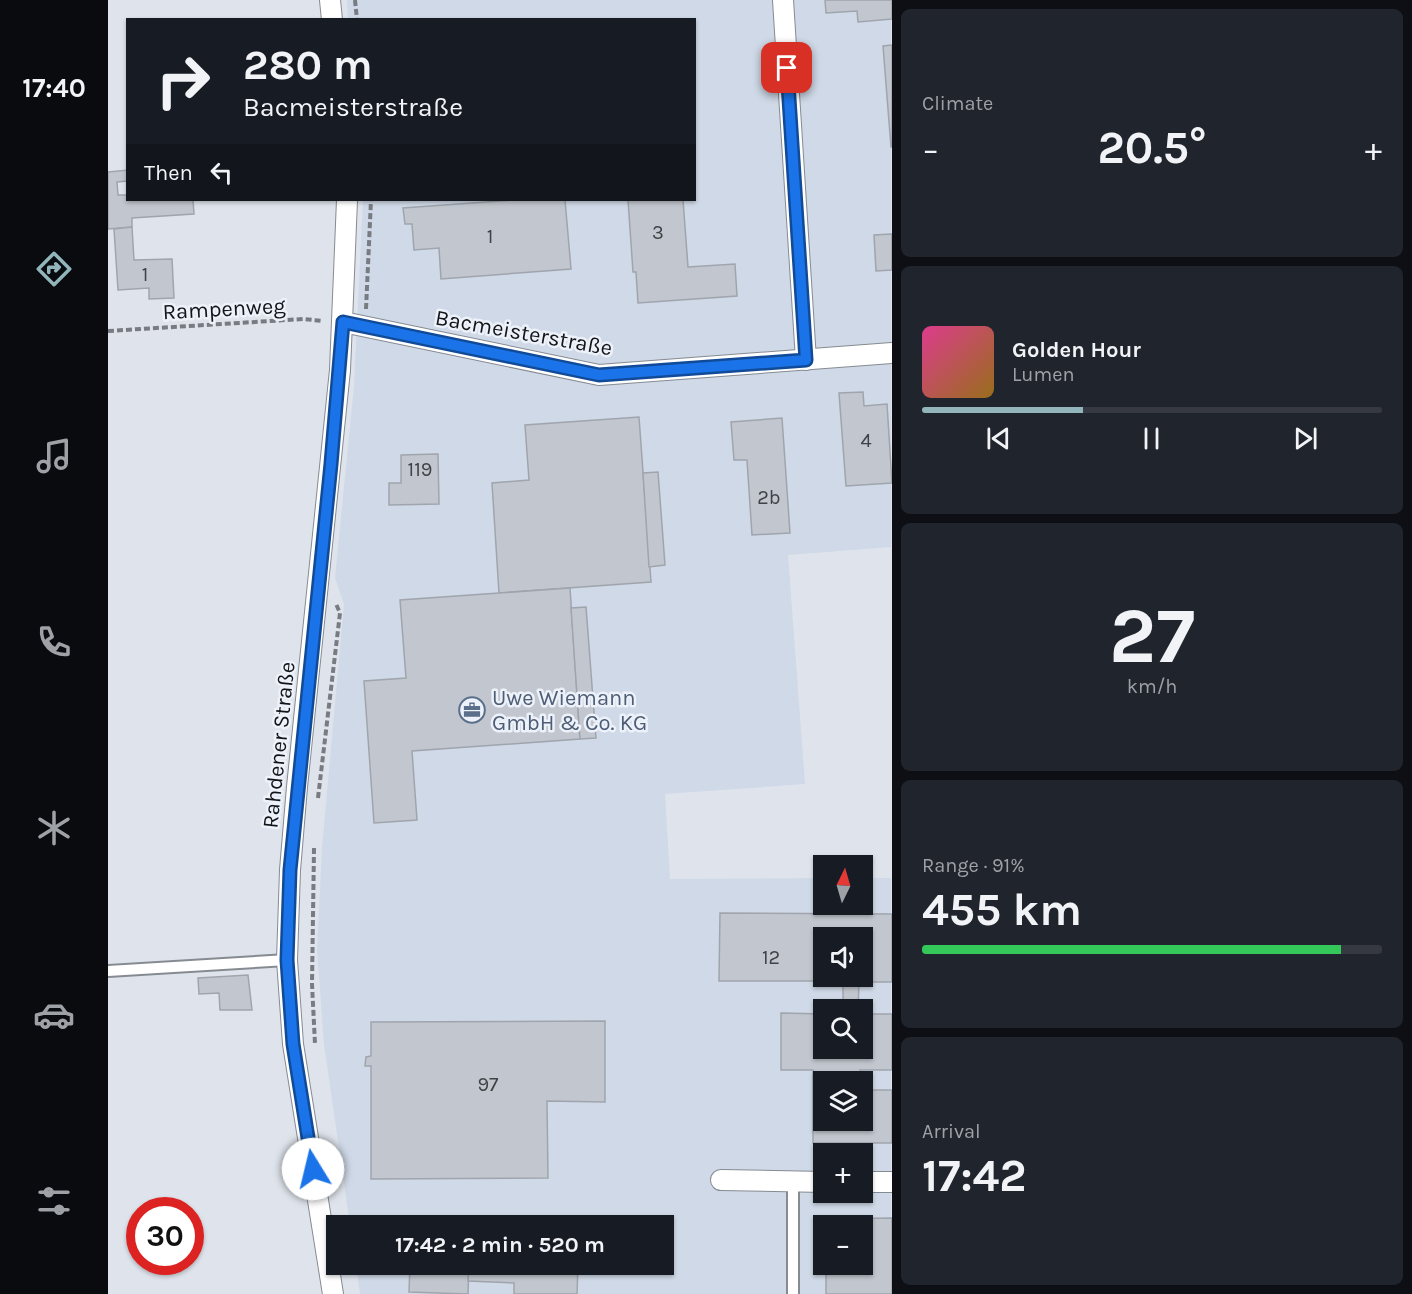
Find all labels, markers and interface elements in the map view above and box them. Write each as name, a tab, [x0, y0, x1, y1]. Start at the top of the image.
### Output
text: 280 m	[243, 40, 373, 90]
icon: right	[144, 42, 222, 120]
pin	[761, 42, 812, 93]
icon: arrive	[770, 51, 803, 84]
text: 17:40	[22, 72, 86, 104]
text: Bacmeisterstraße	[243, 91, 463, 123]
text: Climate	[922, 92, 993, 115]
text: 20.5°	[1097, 122, 1207, 174]
text: −	[922, 130, 939, 168]
text: +	[1365, 130, 1382, 168]
icon: left	[205, 156, 238, 189]
text: Then	[144, 160, 193, 186]
house number: 3	[652, 221, 664, 244]
house number: 1	[487, 225, 493, 248]
icon: directions	[33, 248, 75, 290]
house number: 1	[142, 263, 148, 286]
street label: Rampenweg	[162, 293, 287, 325]
street label: Bacmeisterstraße	[433, 305, 614, 361]
text: Golden Hour	[1012, 337, 1141, 363]
text: Lumen	[1012, 363, 1075, 386]
icon: previous	[982, 422, 1015, 455]
icon: pause	[1135, 422, 1168, 455]
icon: next	[1289, 422, 1322, 455]
house number: 4	[860, 429, 872, 452]
icon: music	[33, 435, 75, 477]
house number: 119	[408, 458, 432, 481]
house number: 2b	[757, 486, 781, 509]
text: 27	[1109, 590, 1195, 682]
icon: phone	[33, 621, 75, 663]
street label: Rahdener Straße	[257, 661, 301, 830]
text: km/h	[1127, 675, 1177, 698]
place label: Uwe Wiemann GmbH & Co. KG	[492, 685, 647, 736]
office icon: Uwe Wiemann GmbH & Co. KG	[457, 695, 487, 725]
icon: climate	[33, 807, 75, 849]
text: Range · 91%	[922, 854, 1025, 877]
north arrow	[813, 855, 873, 915]
map controls	[813, 855, 873, 1275]
text: 455 km	[922, 884, 1082, 936]
button: sound	[813, 927, 873, 987]
house number: 12	[762, 946, 780, 969]
icon: car	[33, 994, 75, 1036]
button: search	[813, 999, 873, 1059]
button: layers	[813, 1071, 873, 1131]
house number: 97	[478, 1073, 499, 1096]
text: Arrival	[922, 1120, 981, 1143]
position arrow	[281, 1137, 345, 1201]
button: +	[813, 1143, 873, 1203]
text: 17:42	[922, 1150, 1027, 1202]
icon: filters	[33, 1180, 75, 1222]
speed limit sign: 30	[126, 1197, 204, 1275]
button: −	[813, 1215, 873, 1275]
text: 17:42 · 2 min · 520 m	[395, 1232, 605, 1258]

